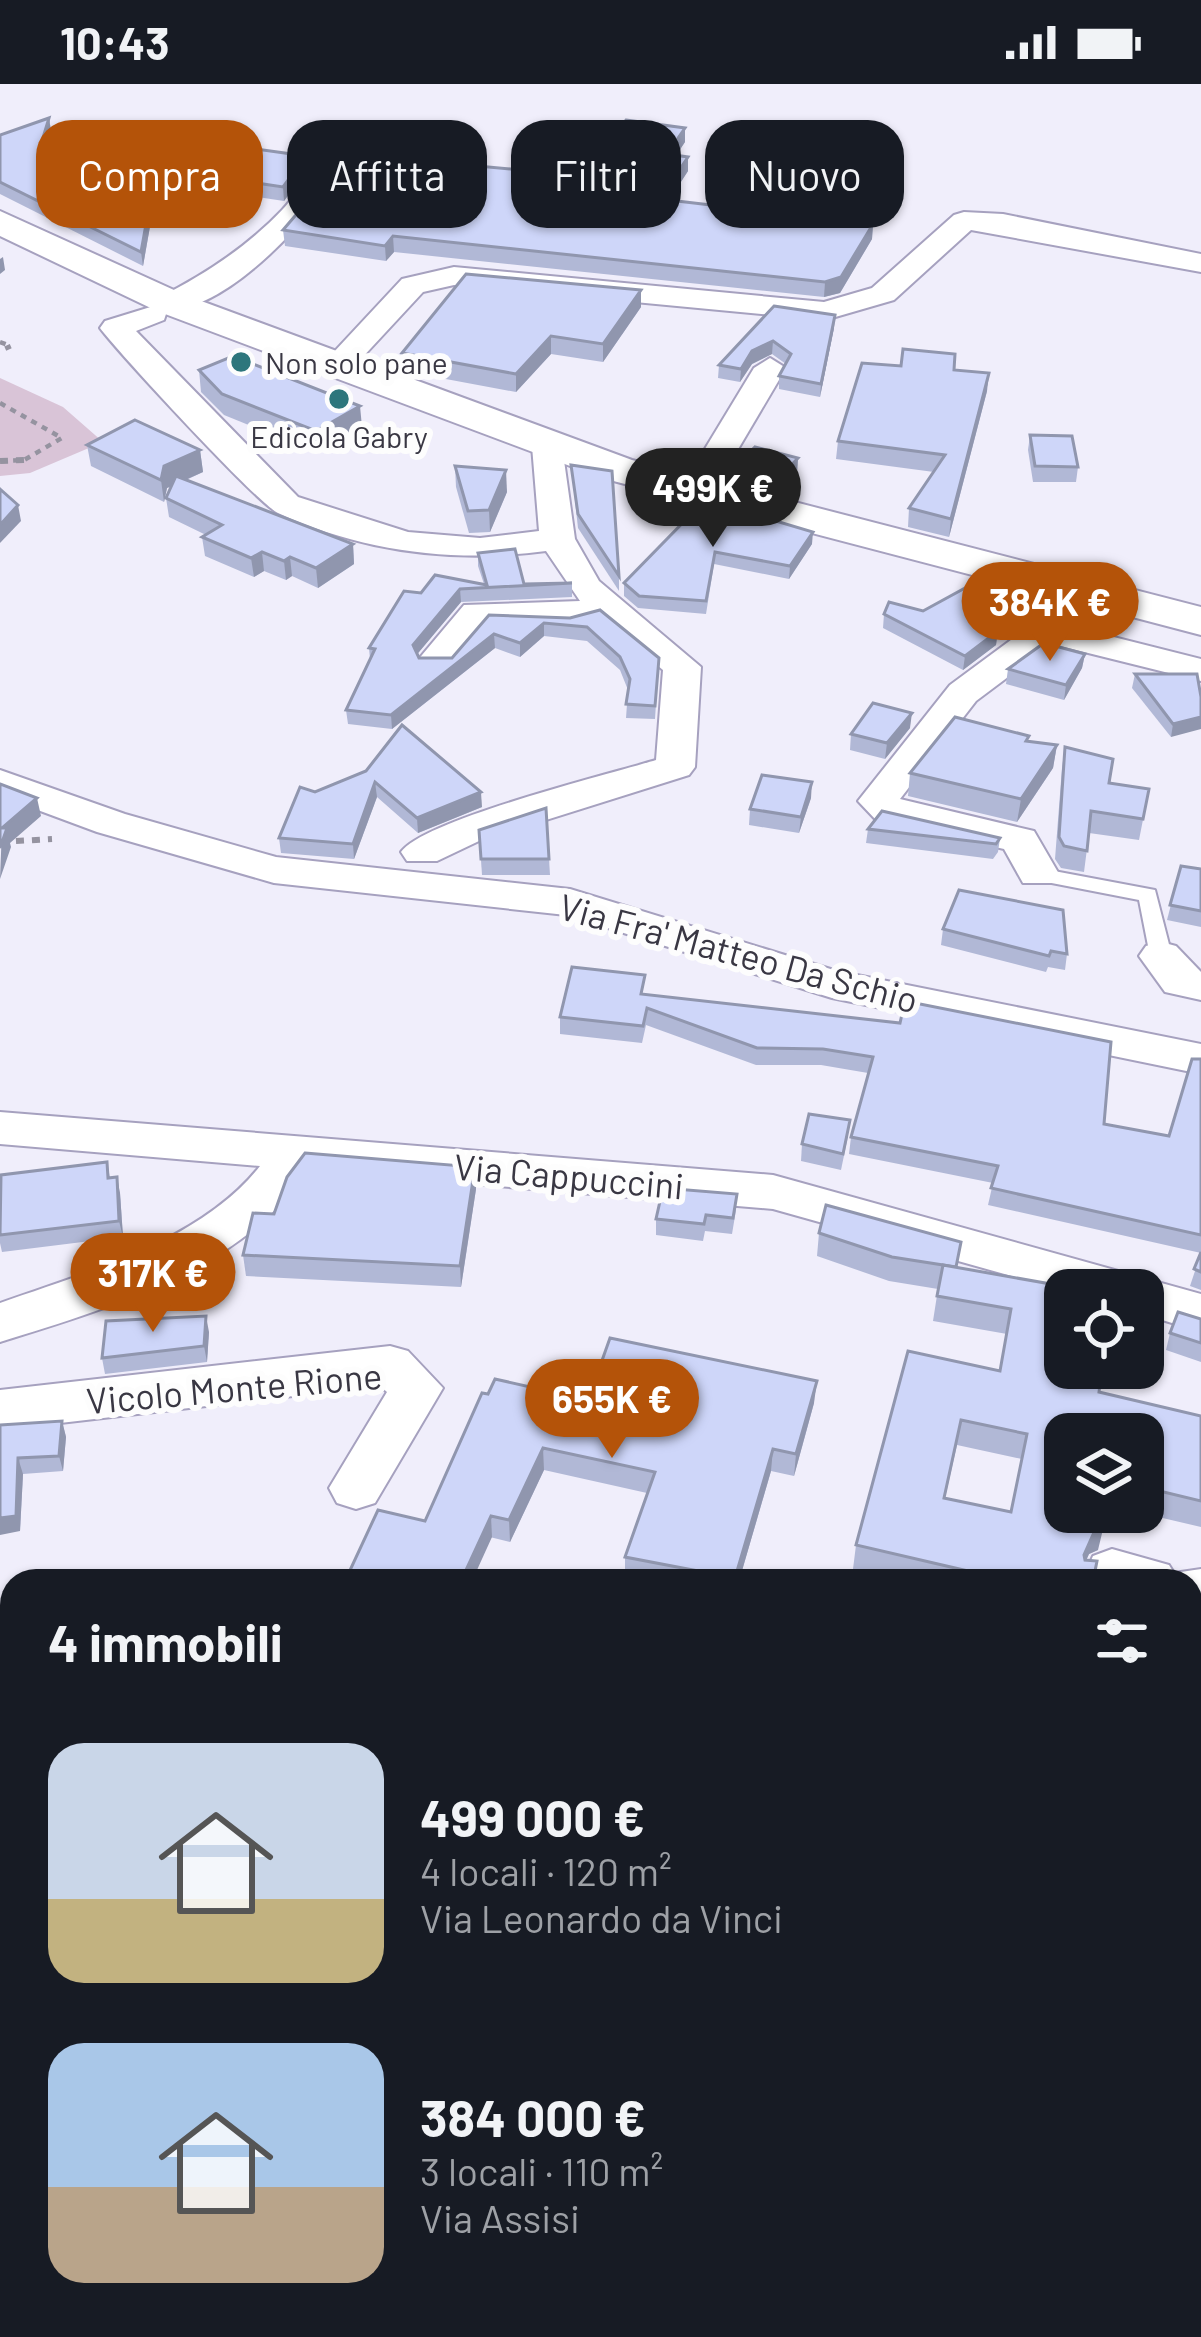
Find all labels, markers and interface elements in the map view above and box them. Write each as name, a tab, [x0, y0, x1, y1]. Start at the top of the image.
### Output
text: 10:43	[60, 15, 170, 69]
chip: Compra	[36, 120, 263, 228]
chip: Affitta	[287, 120, 487, 228]
chip: Filtri	[511, 120, 681, 228]
chip: Nuovo	[705, 120, 904, 228]
place label: Non solo pane	[265, 344, 448, 380]
marker: Non solo pane	[228, 349, 254, 375]
marker: Edicola Gabry	[326, 386, 352, 412]
place label: Edicola Gabry	[250, 418, 428, 454]
pin: 499K €	[615, 448, 811, 550]
text: 499K €	[652, 463, 774, 510]
pin: 384K €	[952, 562, 1148, 664]
text: 384K €	[989, 577, 1111, 624]
street label: Via Fra' Matteo Da Schio	[555, 883, 923, 1021]
street label: Via Cappuccini	[453, 1144, 685, 1206]
pin: 317K €	[55, 1233, 251, 1335]
text: 317K €	[97, 1248, 209, 1295]
map controls	[1044, 1269, 1164, 1533]
button: locate	[1044, 1269, 1164, 1389]
street label: Vicolo Monte Rione	[84, 1353, 384, 1421]
pin: 655K €	[514, 1359, 710, 1461]
text: 655K €	[552, 1374, 672, 1421]
button: layers	[1044, 1413, 1164, 1533]
icon: filters	[1089, 1608, 1155, 1674]
text: 4 immobili	[48, 1611, 283, 1672]
text: 499 000 €	[420, 1786, 645, 1847]
icon: home	[144, 1791, 288, 1935]
text: 4 locali · 120 m²	[420, 1847, 672, 1894]
text: Via Leonardo da Vinci	[420, 1894, 783, 1941]
text: 384 000 €	[420, 2086, 646, 2147]
icon: home	[144, 2091, 288, 2235]
text: 3 locali · 110 m²	[420, 2147, 663, 2194]
text: Via Assisi	[420, 2194, 580, 2241]

